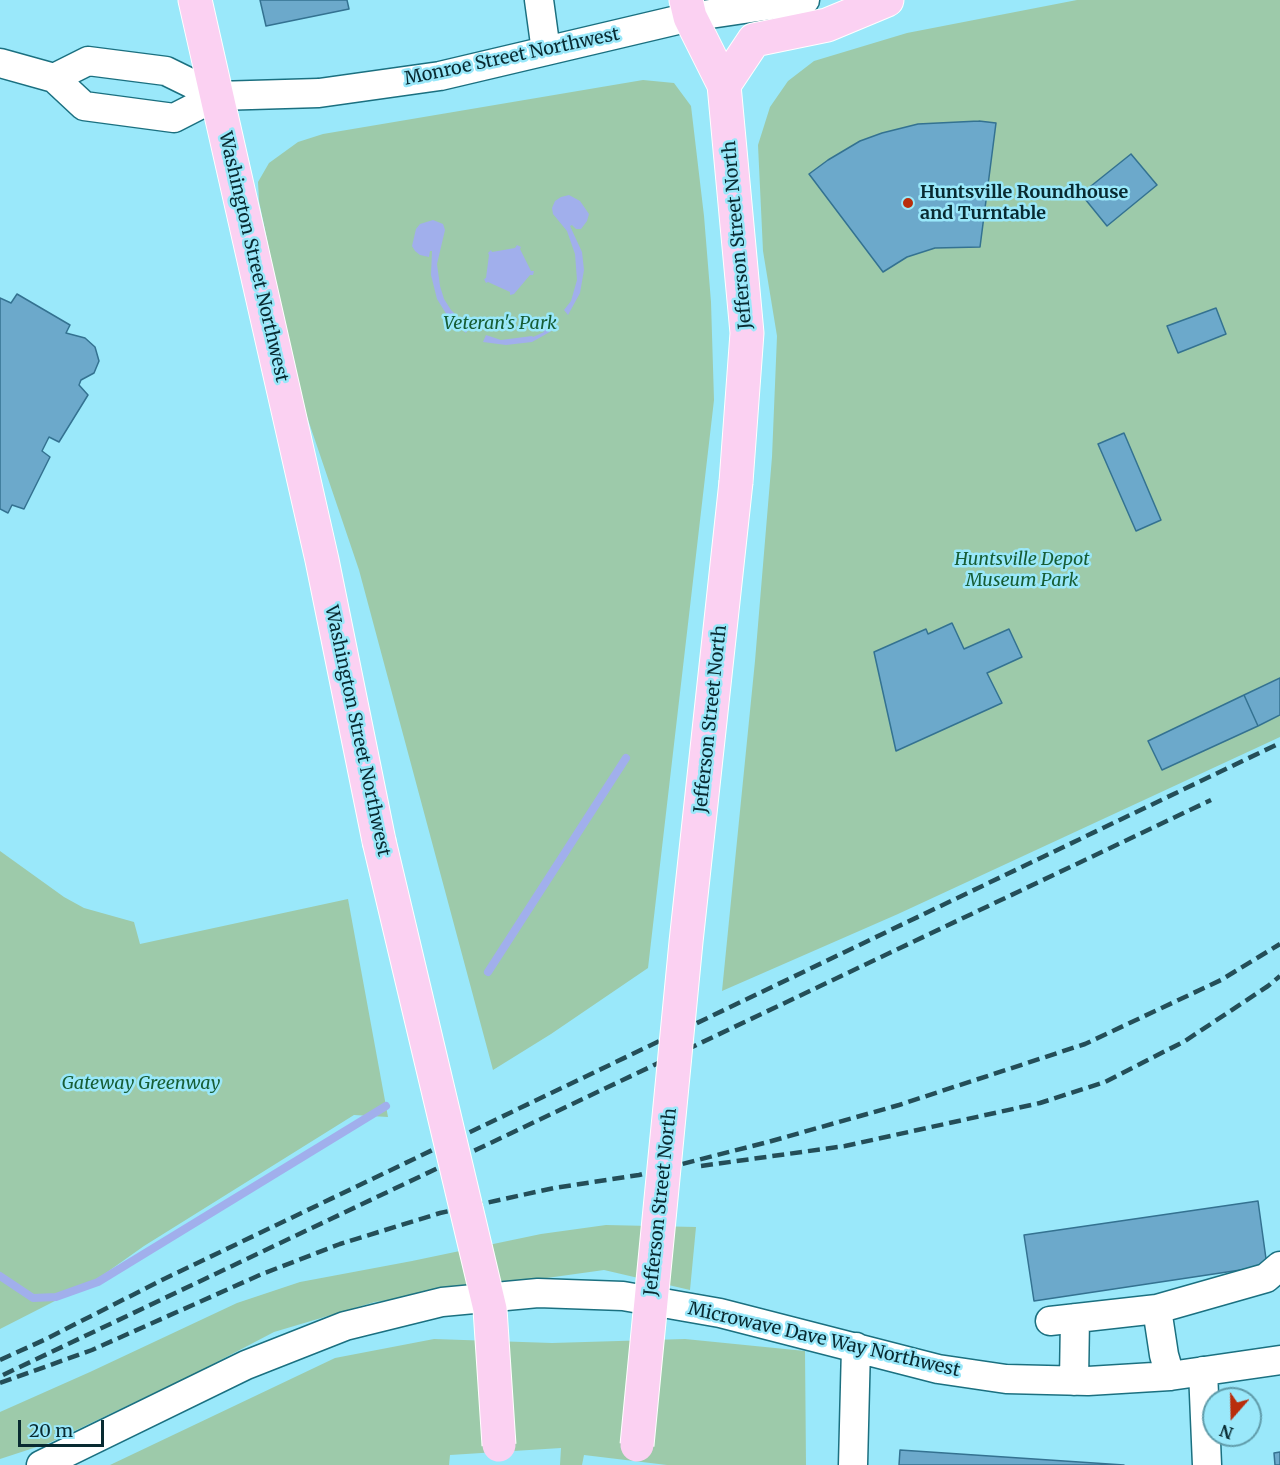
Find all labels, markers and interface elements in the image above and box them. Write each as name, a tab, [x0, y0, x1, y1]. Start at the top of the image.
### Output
street label: Monroe Street Northwest	[402, 24, 622, 90]
street label: Washington Street Northwest	[214, 130, 292, 384]
street label: Jefferson Street North	[719, 140, 757, 330]
place label: Huntsville Roundhouse and Turntable	[920, 182, 1128, 224]
marker: Huntsville Roundhouse and Turntable	[901, 196, 915, 210]
park label: Veteran's Park	[443, 313, 557, 335]
park label: Huntsville Depot Museum Park	[955, 549, 1089, 592]
street label: Washington Street Northwest	[320, 603, 394, 859]
street label: Jefferson Street North	[690, 624, 732, 814]
park label: Gateway Greenway	[62, 1073, 220, 1095]
street label: Jefferson Street North	[640, 1107, 682, 1297]
street label: Microwave Dave Way Northwest	[686, 1298, 962, 1382]
north arrow	[1202, 1387, 1262, 1447]
scale bar	[21, 1408, 106, 1446]
text: 20 m	[29, 1419, 73, 1442]
text: N	[1217, 1420, 1236, 1444]

